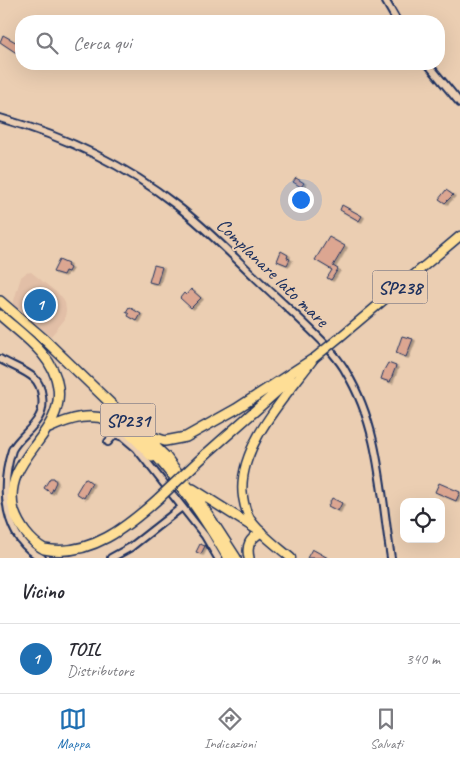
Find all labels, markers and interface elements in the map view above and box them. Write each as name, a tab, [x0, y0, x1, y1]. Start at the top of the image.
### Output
search box	[15, 15, 445, 70]
icon: search	[33, 29, 61, 57]
text: Cerca qui	[73, 31, 132, 55]
your location	[288, 187, 314, 213]
street label: Complanare lato mare	[211, 212, 335, 333]
road number: SP238	[372, 270, 428, 304]
pin: 1	[24, 286, 56, 324]
road number: SP231	[100, 404, 156, 436]
map controls	[400, 498, 445, 543]
button: locate	[400, 498, 445, 543]
text: Vicino	[20, 578, 63, 604]
text: TOIL	[67, 637, 101, 661]
text: 1	[32, 649, 40, 669]
text: 340 m	[406, 649, 440, 669]
text: Distributore	[67, 661, 134, 681]
tab: Mappa	[57, 705, 90, 752]
tab: Indicazioni	[204, 705, 256, 752]
tab: Salvati	[370, 705, 403, 752]

